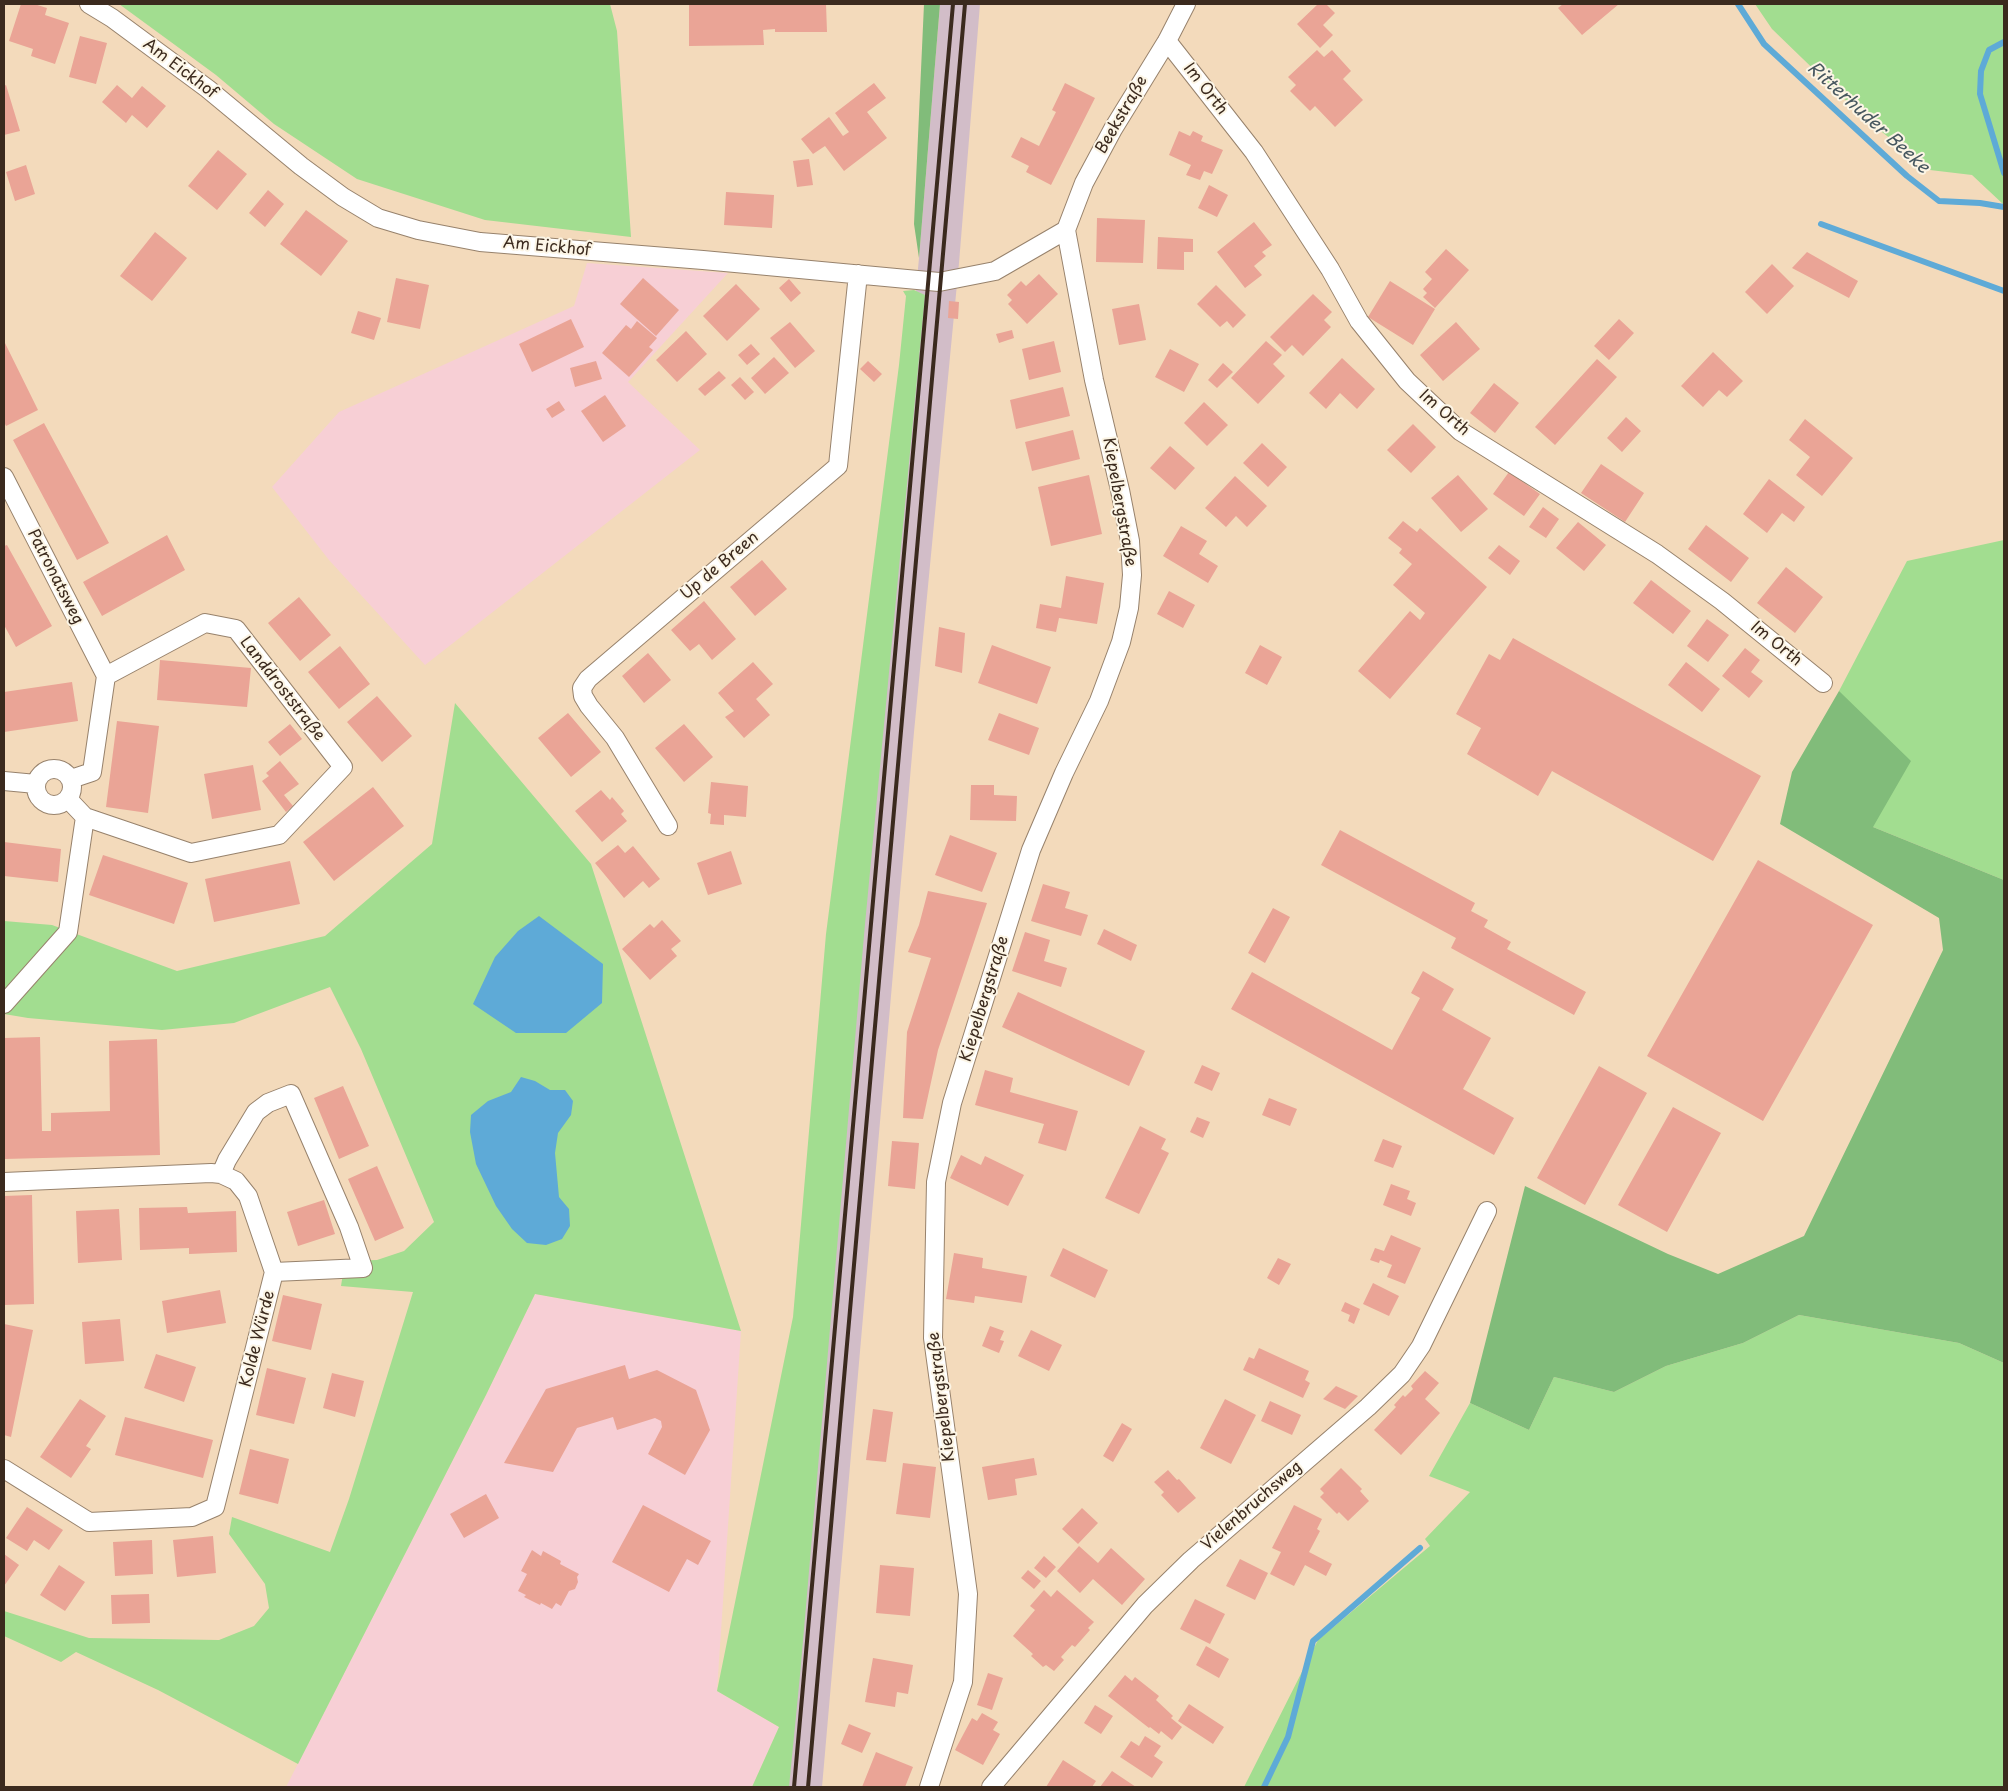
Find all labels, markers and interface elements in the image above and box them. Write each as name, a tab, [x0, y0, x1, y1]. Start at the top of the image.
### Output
street label: Am Eickhof	[139, 35, 221, 103]
water label: Ritterhuder Beeke	[1803, 58, 1933, 178]
street label: Im Orth	[1179, 59, 1231, 119]
street label: Beekstraße	[1092, 73, 1152, 157]
street label: Am Eickhof	[502, 234, 592, 260]
street label: Im Orth	[1415, 386, 1473, 440]
street label: Kiepelbergstraße	[1098, 436, 1140, 568]
street label: Patronatsweg	[23, 526, 87, 628]
street label: Up de Breen	[677, 528, 763, 604]
street label: Im Orth	[1746, 618, 1806, 670]
street label: Landdroststraße	[235, 633, 329, 745]
street label: Kiepelbergstraße	[957, 934, 1013, 1064]
street label: Kolde Würde	[237, 1289, 279, 1389]
street label: Kiepelbergstraße	[925, 1331, 959, 1463]
street label: Vielenbruchsweg	[1198, 1457, 1306, 1555]

